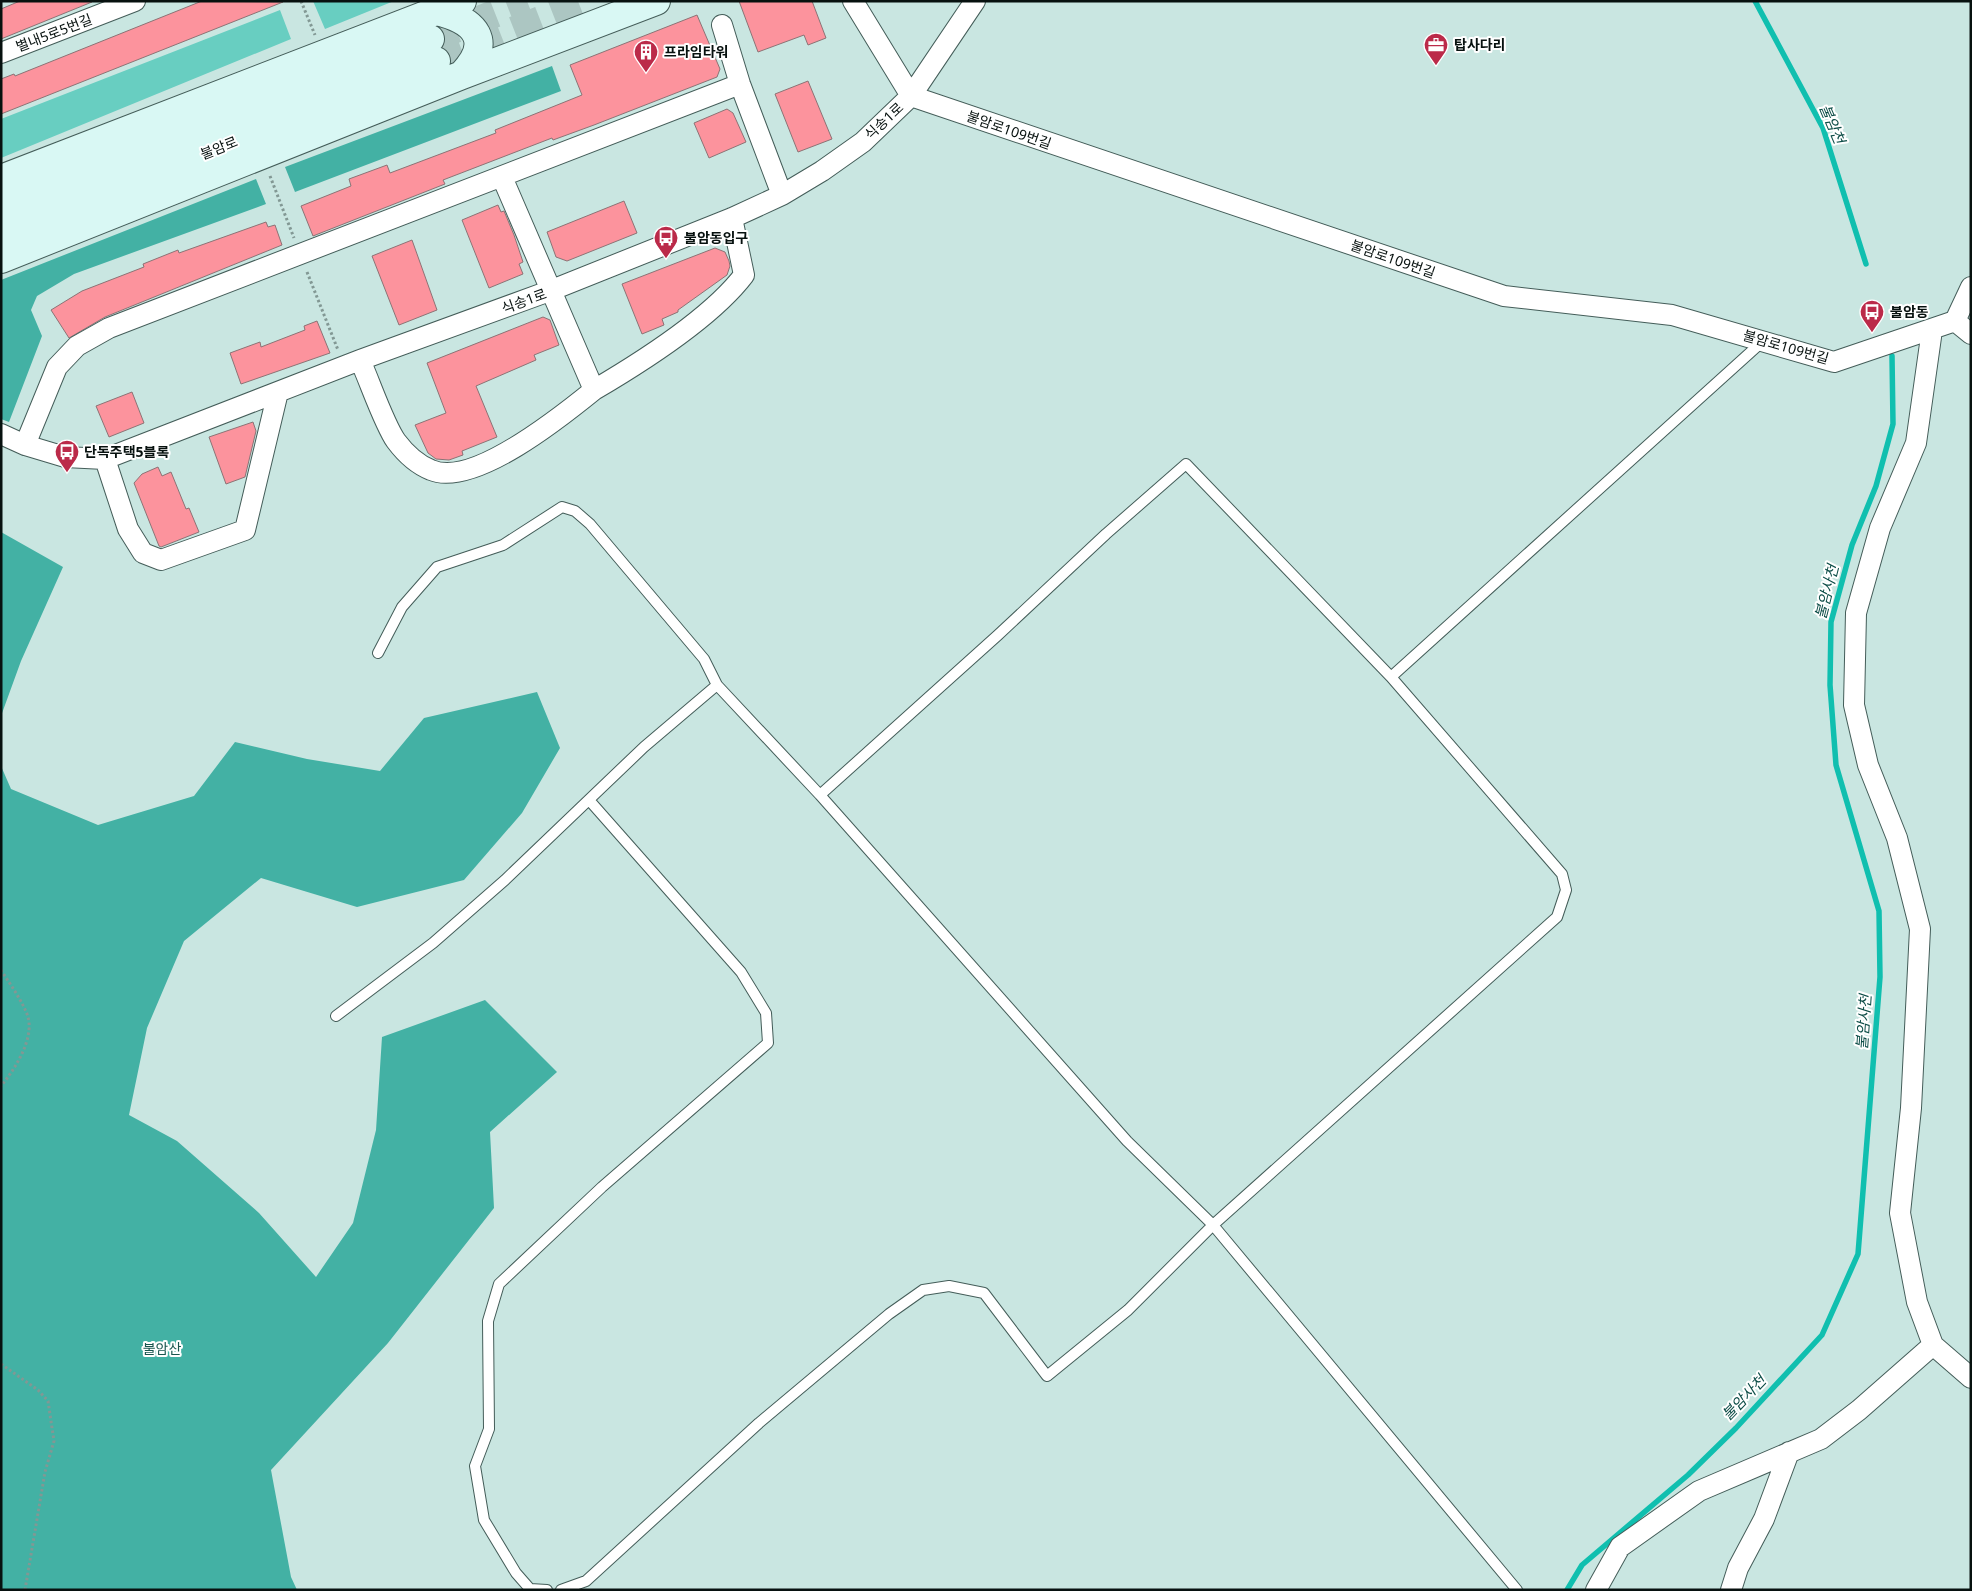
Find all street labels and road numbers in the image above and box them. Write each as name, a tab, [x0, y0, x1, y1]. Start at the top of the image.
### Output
street label: 별내5로5번길	[13, 9, 95, 56]
street label: 식송1로	[860, 98, 907, 143]
street label: 불암로109번길	[964, 106, 1054, 153]
street label: 불암로	[197, 131, 240, 164]
street label: 불암로109번길	[1348, 235, 1438, 282]
street label: 식송1로	[499, 284, 549, 317]
street label: 불암로109번길	[1741, 325, 1831, 368]

